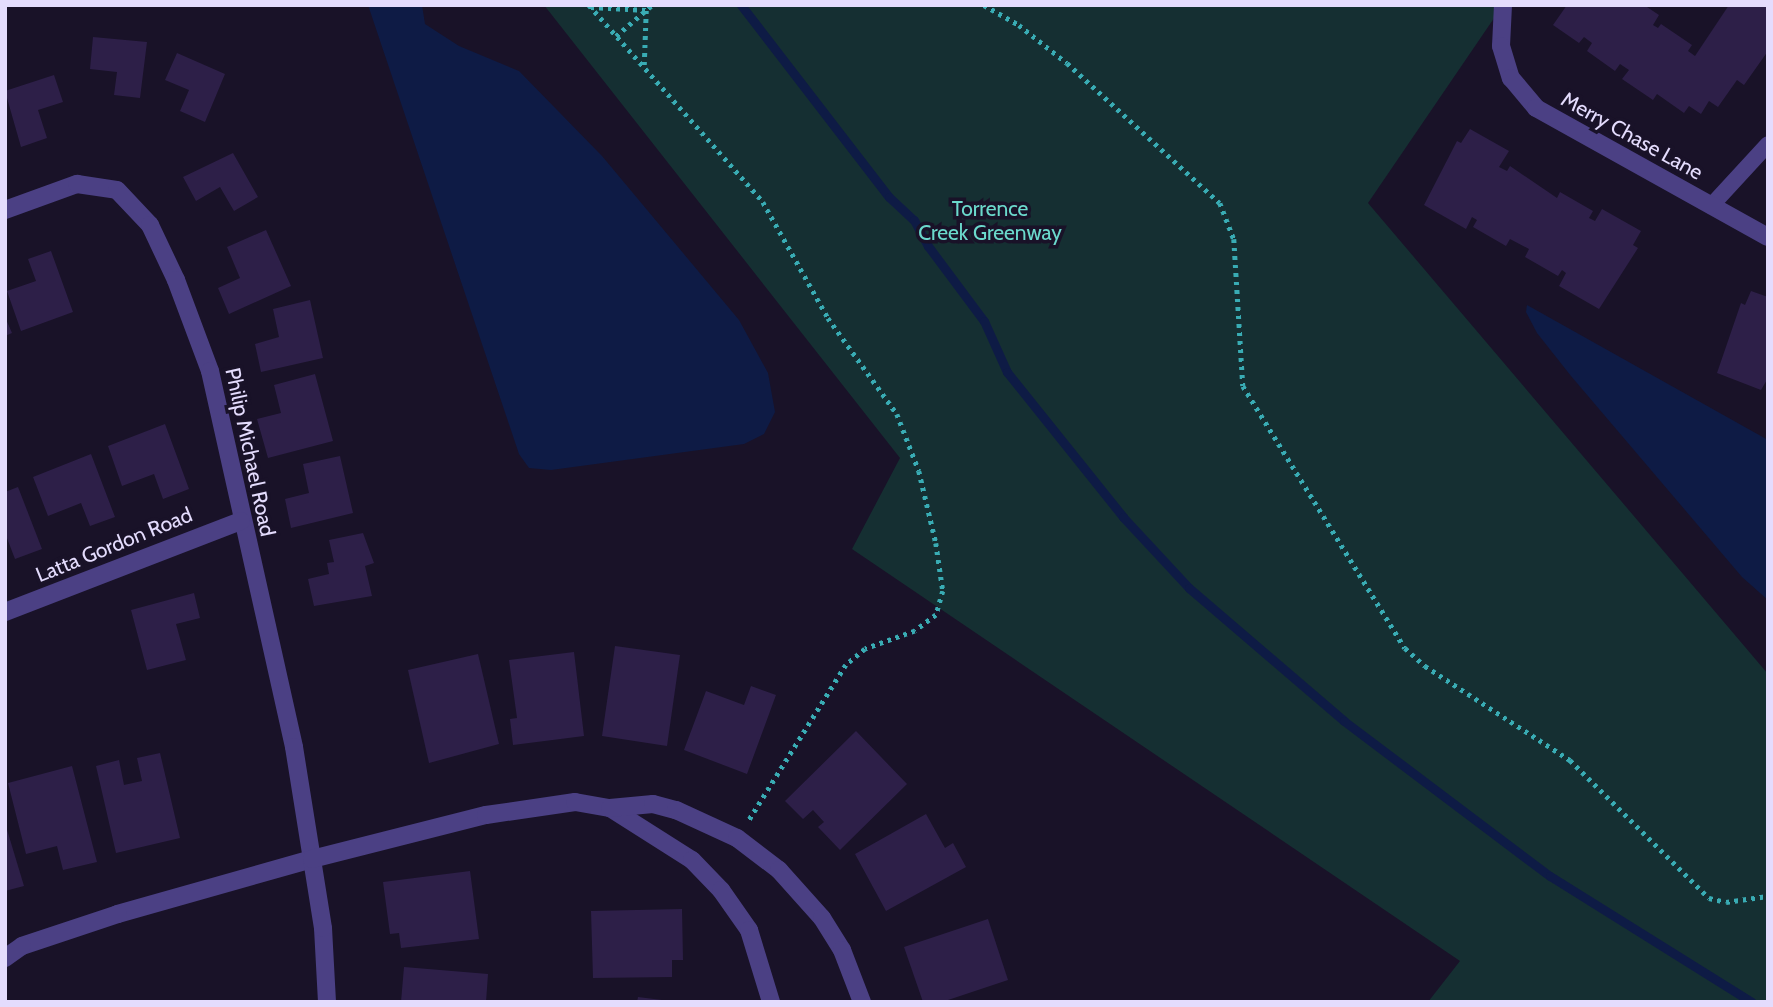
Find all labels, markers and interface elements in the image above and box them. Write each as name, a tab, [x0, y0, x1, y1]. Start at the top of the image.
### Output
street label: Merry Chase Lane	[1557, 87, 1707, 185]
park label: Torrence Creek Greenway	[918, 196, 1062, 246]
street label: Philip Michael Road	[220, 365, 280, 539]
street label: Latta Gordon Road	[32, 502, 196, 588]

